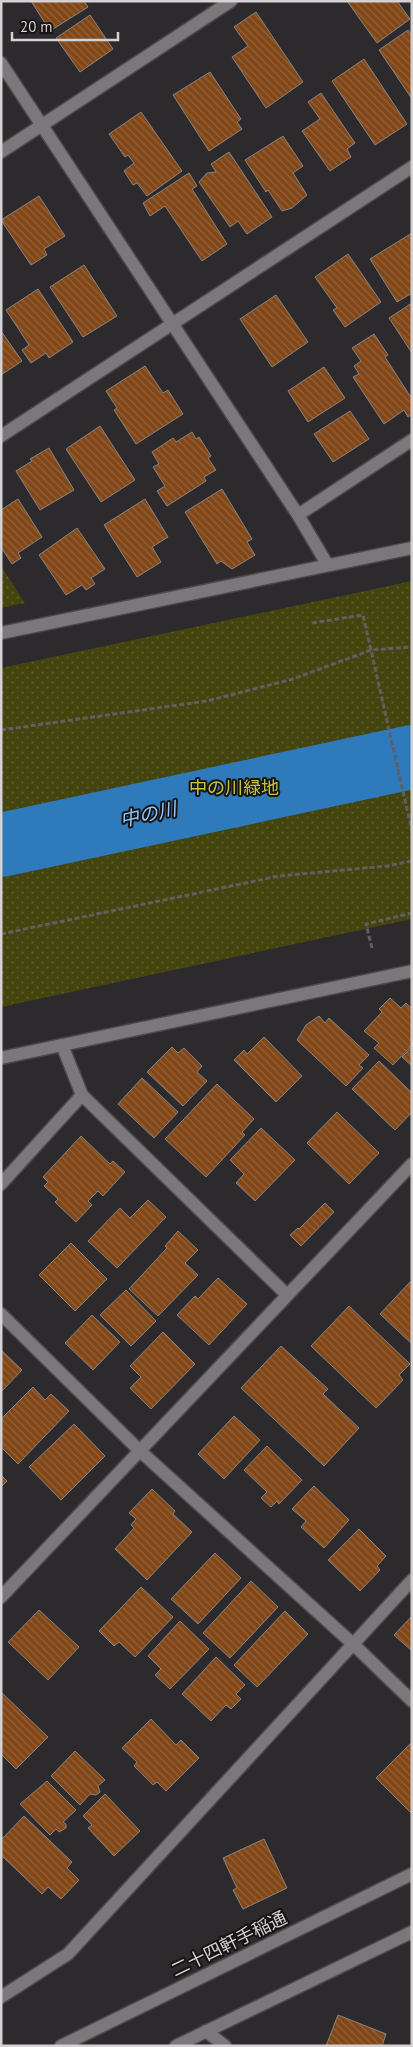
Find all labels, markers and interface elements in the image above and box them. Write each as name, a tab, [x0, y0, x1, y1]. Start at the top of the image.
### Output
scale bar	[12, 10, 119, 42]
text: 20 m	[20, 17, 53, 36]
park label: 中の川緑地	[189, 776, 279, 799]
water label: 中の川	[118, 796, 180, 832]
street label: 二十四軒手稲通	[167, 1906, 290, 1982]

